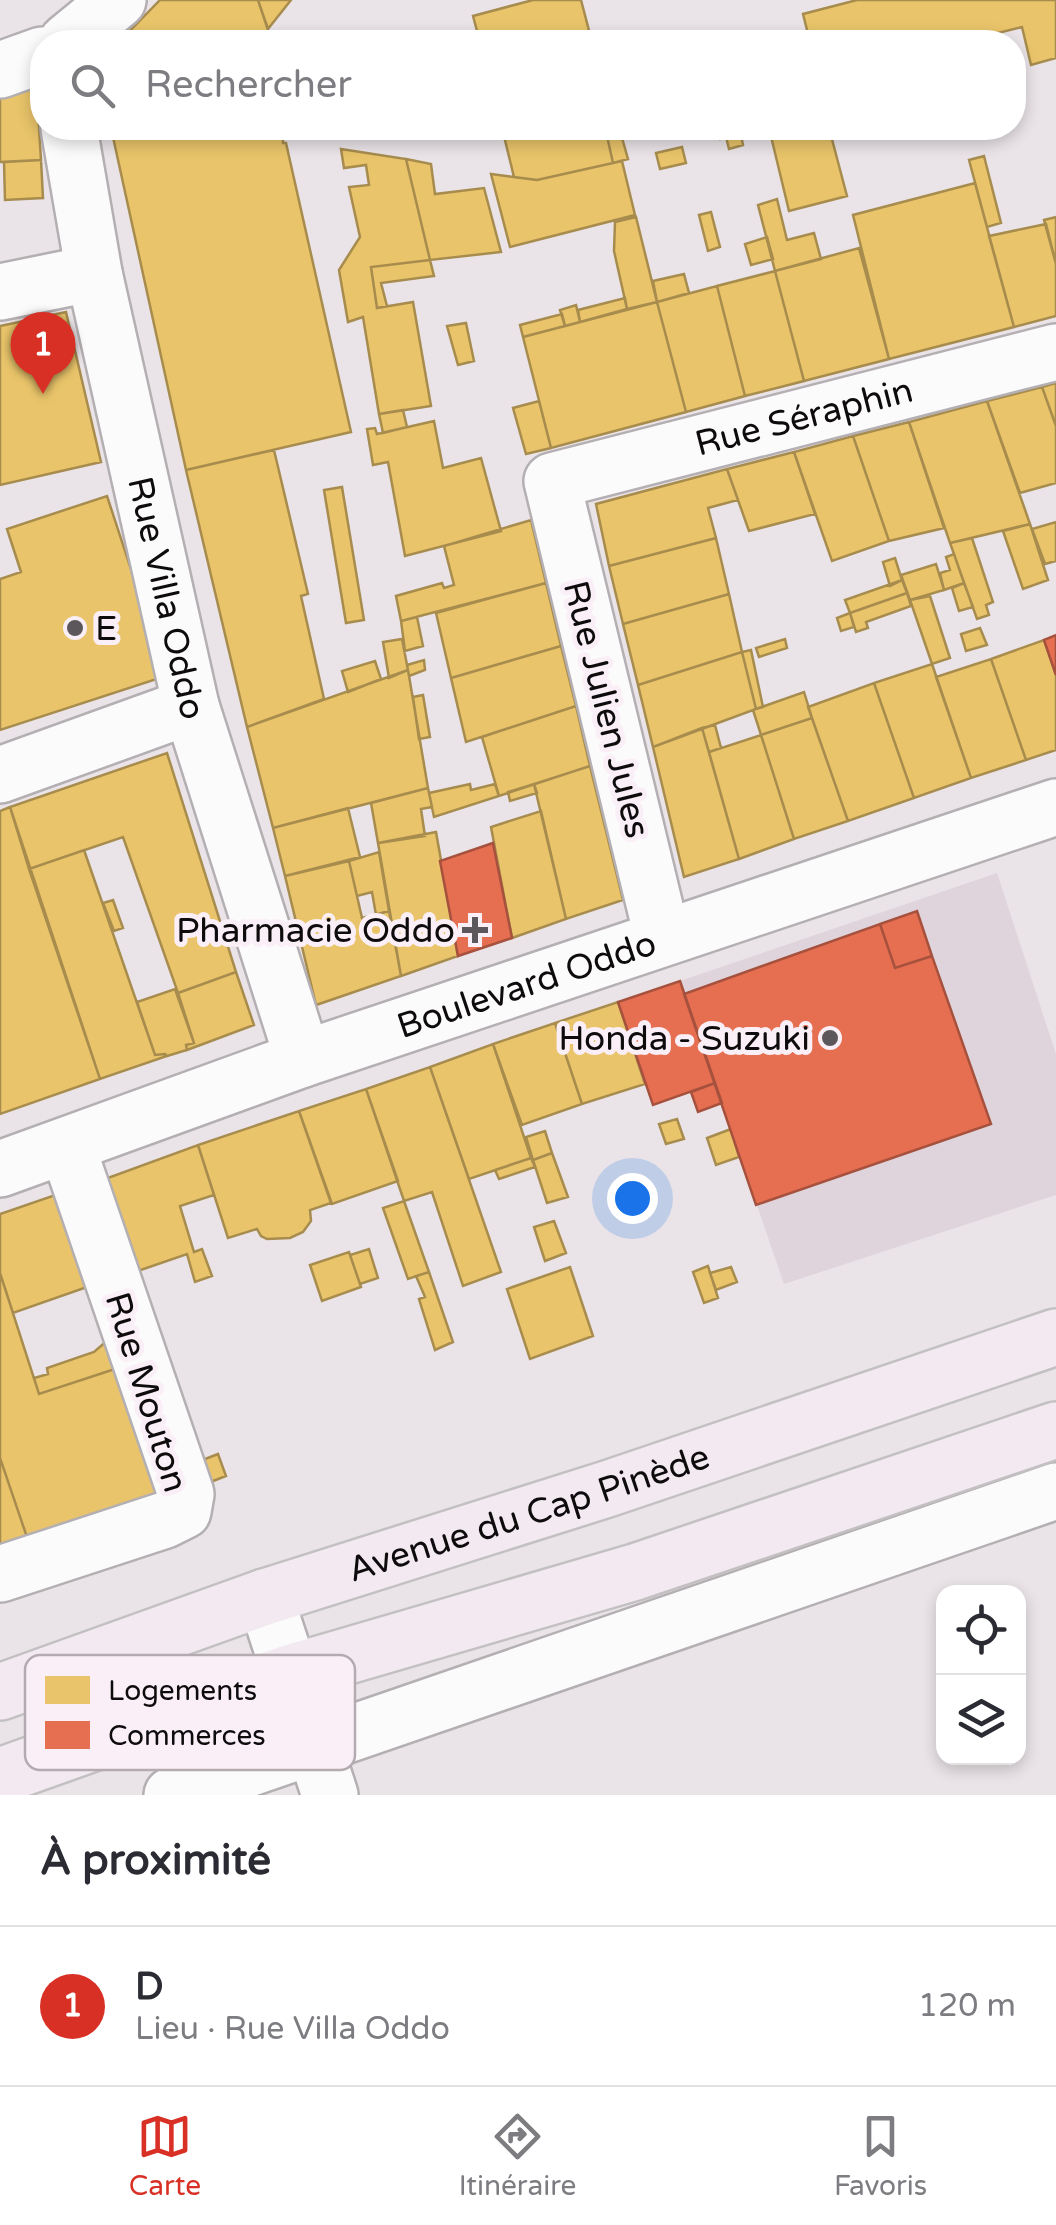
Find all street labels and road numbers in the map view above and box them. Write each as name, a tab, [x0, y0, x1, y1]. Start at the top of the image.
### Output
street label: Rue Séraphin	[691, 370, 917, 466]
street label: Rue Villa Oddo	[118, 473, 214, 725]
street label: Rue Julien Jules	[554, 576, 658, 842]
street label: Boulevard Oddo	[392, 922, 662, 1048]
street label: Rue Mouton	[96, 1287, 196, 1497]
street label: Avenue du Cap Pinède	[343, 1436, 715, 1592]

